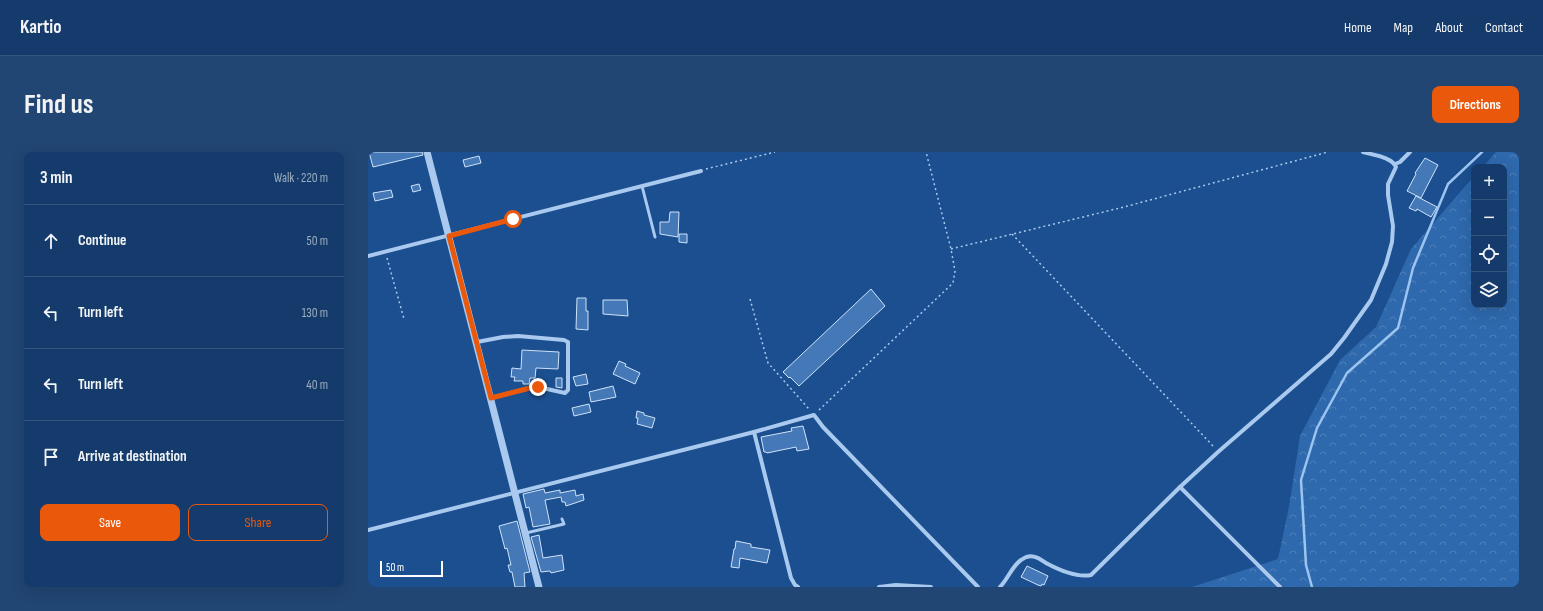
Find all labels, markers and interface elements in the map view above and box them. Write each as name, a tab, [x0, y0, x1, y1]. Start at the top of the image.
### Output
text: Kartio	[20, 16, 62, 39]
text: Home	[1344, 19, 1372, 36]
text: Map	[1394, 19, 1413, 36]
text: About	[1435, 19, 1463, 36]
text: Contact	[1485, 19, 1523, 36]
button: Directions	[1432, 86, 1519, 123]
text: Find us	[24, 88, 93, 121]
map controls	[1471, 164, 1507, 308]
button: +	[1471, 164, 1507, 200]
text: 3 min	[40, 168, 73, 188]
text: Walk · 220 m	[274, 170, 328, 186]
button: −	[1471, 200, 1507, 236]
route start	[504, 210, 522, 228]
icon: ahead	[40, 230, 62, 252]
text: Continue	[78, 231, 127, 250]
text: 50 m	[307, 233, 328, 249]
button: locate	[1471, 236, 1507, 272]
button: layers	[1471, 272, 1507, 308]
icon: left	[40, 302, 62, 324]
text: Turn left	[78, 303, 123, 322]
text: 130 m	[302, 305, 328, 321]
icon: left	[40, 374, 62, 396]
text: Turn left	[78, 375, 123, 394]
text: 40 m	[306, 377, 328, 393]
route end	[529, 378, 547, 396]
icon: arrive	[40, 446, 62, 468]
text: Arrive at destination	[78, 447, 187, 466]
button: Save	[40, 504, 180, 541]
button: Share	[188, 504, 328, 541]
scale bar	[380, 559, 443, 578]
text: 50 m	[386, 561, 404, 574]

